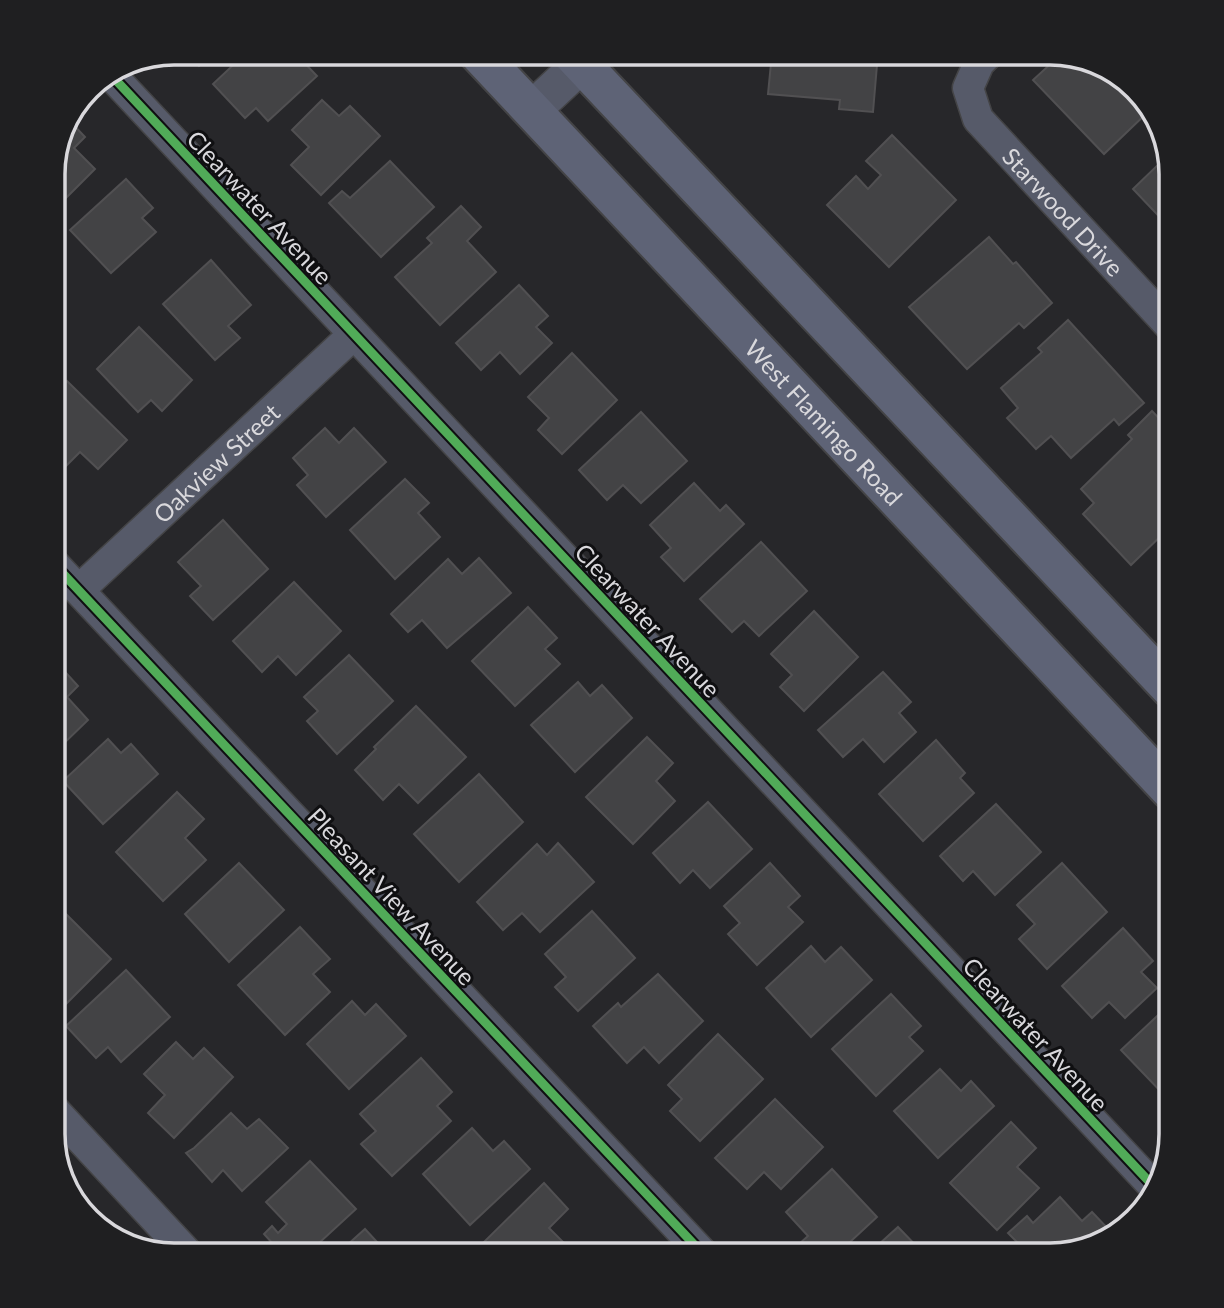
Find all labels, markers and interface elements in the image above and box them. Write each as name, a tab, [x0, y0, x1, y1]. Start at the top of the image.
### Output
street label: Clearwater Avenue	[181, 124, 339, 290]
street label: Starwood Drive	[997, 141, 1130, 282]
street label: West Flamingo Road	[740, 333, 909, 511]
street label: Oakview Street	[147, 397, 285, 528]
street label: Clearwater Avenue	[569, 537, 727, 703]
street label: Pleasant View Avenue	[302, 801, 482, 991]
street label: Clearwater Avenue	[957, 951, 1115, 1117]

